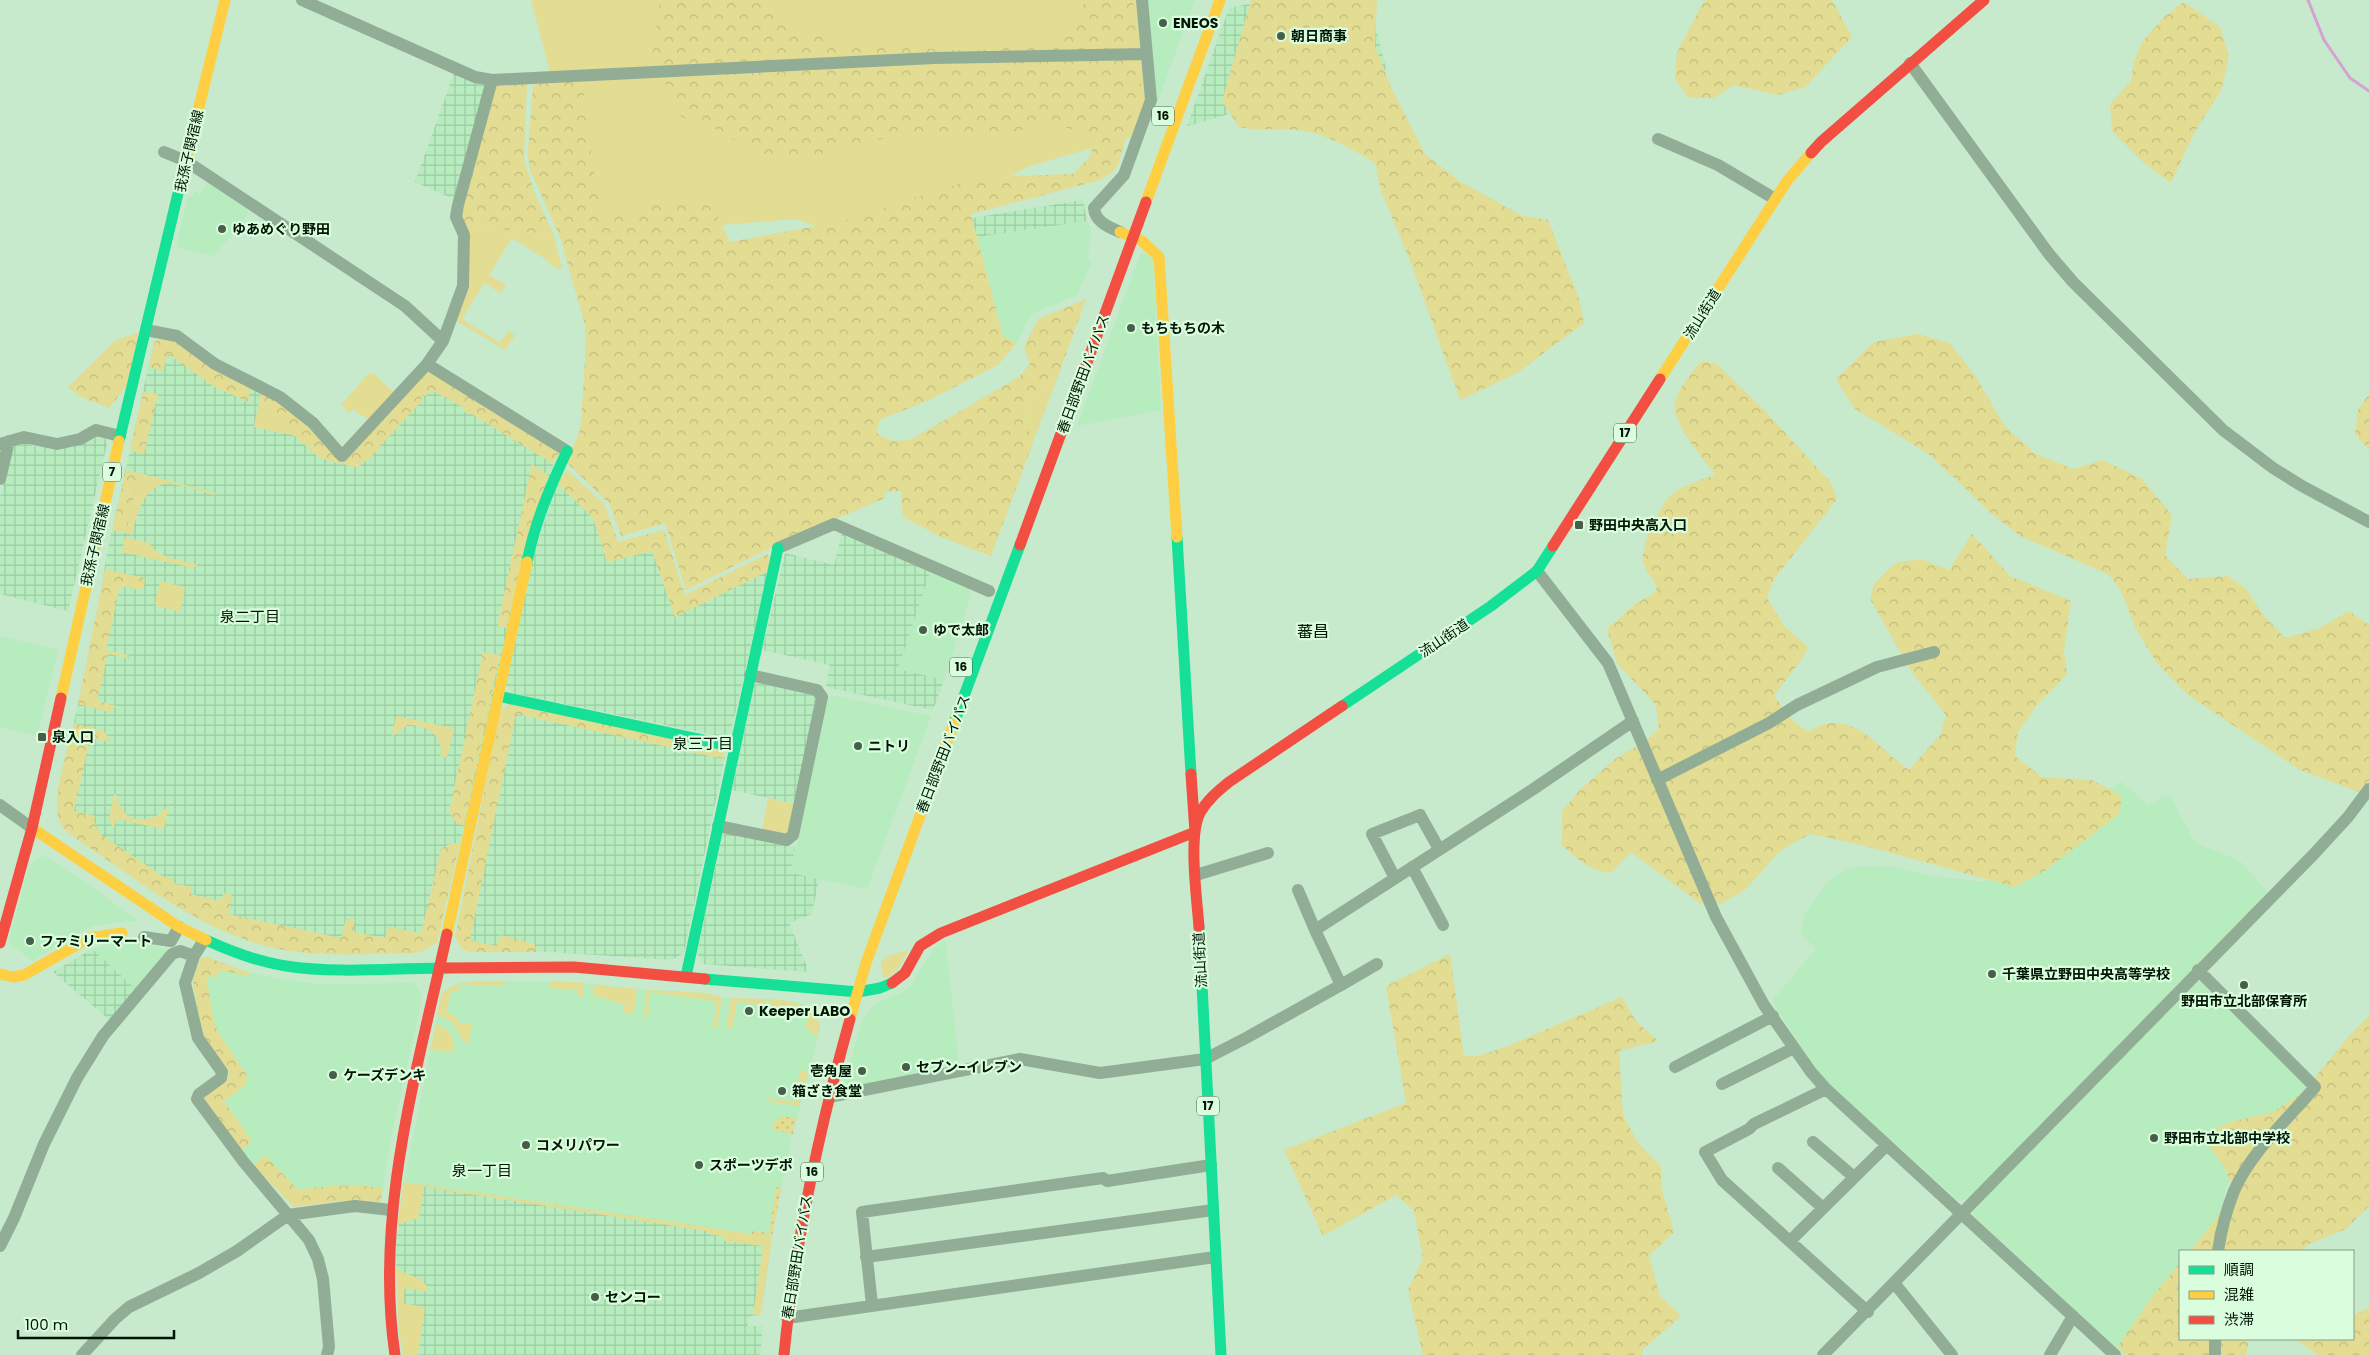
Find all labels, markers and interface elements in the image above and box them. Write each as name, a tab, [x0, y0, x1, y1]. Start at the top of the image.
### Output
place label: ENEOS	[1173, 13, 1219, 33]
marker: ENEOS	[1157, 17, 1169, 29]
place label: 朝日商事	[1291, 26, 1347, 46]
marker: 朝日商事	[1275, 30, 1287, 42]
road number: 16	[1152, 106, 1174, 125]
street label: 我孫子関宿線	[170, 108, 208, 194]
place label: ゆあめぐり野田	[232, 219, 330, 239]
marker: ゆあめぐり野田	[216, 223, 228, 235]
street label: 流山街道	[1679, 285, 1725, 343]
street label: 春日部野田バイパス	[1052, 312, 1114, 436]
place label: もちもちの木	[1141, 318, 1225, 338]
marker: もちもちの木	[1125, 322, 1137, 334]
road number: 17	[1614, 423, 1636, 442]
road number: 7	[103, 462, 121, 482]
street label: 我孫子関宿線	[76, 502, 114, 588]
place label: 野田中央高入口	[1589, 515, 1687, 535]
marker: 野田中央高入口	[1573, 519, 1585, 531]
district label: 泉二丁目	[220, 606, 280, 627]
street label: 流山街道	[1415, 614, 1473, 662]
place label: ゆで太郎	[933, 620, 989, 640]
district label: 蕃昌	[1297, 620, 1329, 643]
marker: ゆで太郎	[917, 624, 929, 636]
road number: 16	[950, 658, 972, 676]
street label: 春日部野田バイパス	[911, 692, 975, 816]
place label: 泉入口	[52, 727, 94, 747]
marker: 泉入口	[36, 731, 48, 743]
district label: 泉三丁目	[673, 733, 733, 754]
place label: ニトリ	[868, 736, 910, 756]
marker: ニトリ	[852, 740, 864, 752]
place label: ファミリーマート	[40, 931, 152, 951]
street label: 流山街道	[1189, 932, 1211, 988]
marker: ファミリーマート	[24, 935, 36, 947]
place label: 千葉県立野田中央高等学校	[2002, 964, 2170, 984]
marker: 千葉県立野田中央高等学校	[1986, 968, 1998, 980]
marker: 野田市立北部保育所	[2238, 979, 2250, 991]
place label: 野田市立北部保育所	[2181, 991, 2307, 1011]
place label: Keeper LABO	[759, 1001, 850, 1021]
marker: Keeper LABO	[743, 1005, 755, 1017]
place label: セブン-イレブン	[916, 1057, 1022, 1077]
place label: 壱角屋	[810, 1061, 852, 1081]
marker: セブン-イレブン	[900, 1061, 912, 1073]
place label: ケーズデンキ	[343, 1065, 426, 1085]
marker: 壱角屋	[856, 1065, 868, 1077]
marker: ケーズデンキ	[327, 1069, 339, 1081]
place label: 箱ざき食堂	[792, 1081, 862, 1101]
marker: 箱ざき食堂	[776, 1085, 788, 1097]
road number: 17	[1197, 1096, 1219, 1116]
place label: 野田市立北部中学校	[2164, 1128, 2290, 1148]
marker: 野田市立北部中学校	[2148, 1132, 2160, 1144]
place label: コメリパワー	[536, 1135, 620, 1155]
marker: コメリパワー	[520, 1139, 532, 1151]
place label: スポーツデポ	[709, 1155, 793, 1175]
marker: スポーツデポ	[693, 1159, 705, 1171]
district label: 泉一丁目	[452, 1160, 512, 1181]
road number: 16	[801, 1162, 823, 1182]
street label: 春日部野田バイパス	[777, 1193, 817, 1321]
legend	[2179, 1250, 2354, 1340]
text: 順調	[2224, 1259, 2254, 1280]
text: 混雑	[2224, 1284, 2254, 1305]
place label: センコー	[605, 1287, 661, 1307]
marker: センコー	[589, 1291, 601, 1303]
scale bar	[18, 1308, 174, 1340]
text: 渋滞	[2224, 1309, 2254, 1330]
text: 100 m	[25, 1314, 68, 1335]

